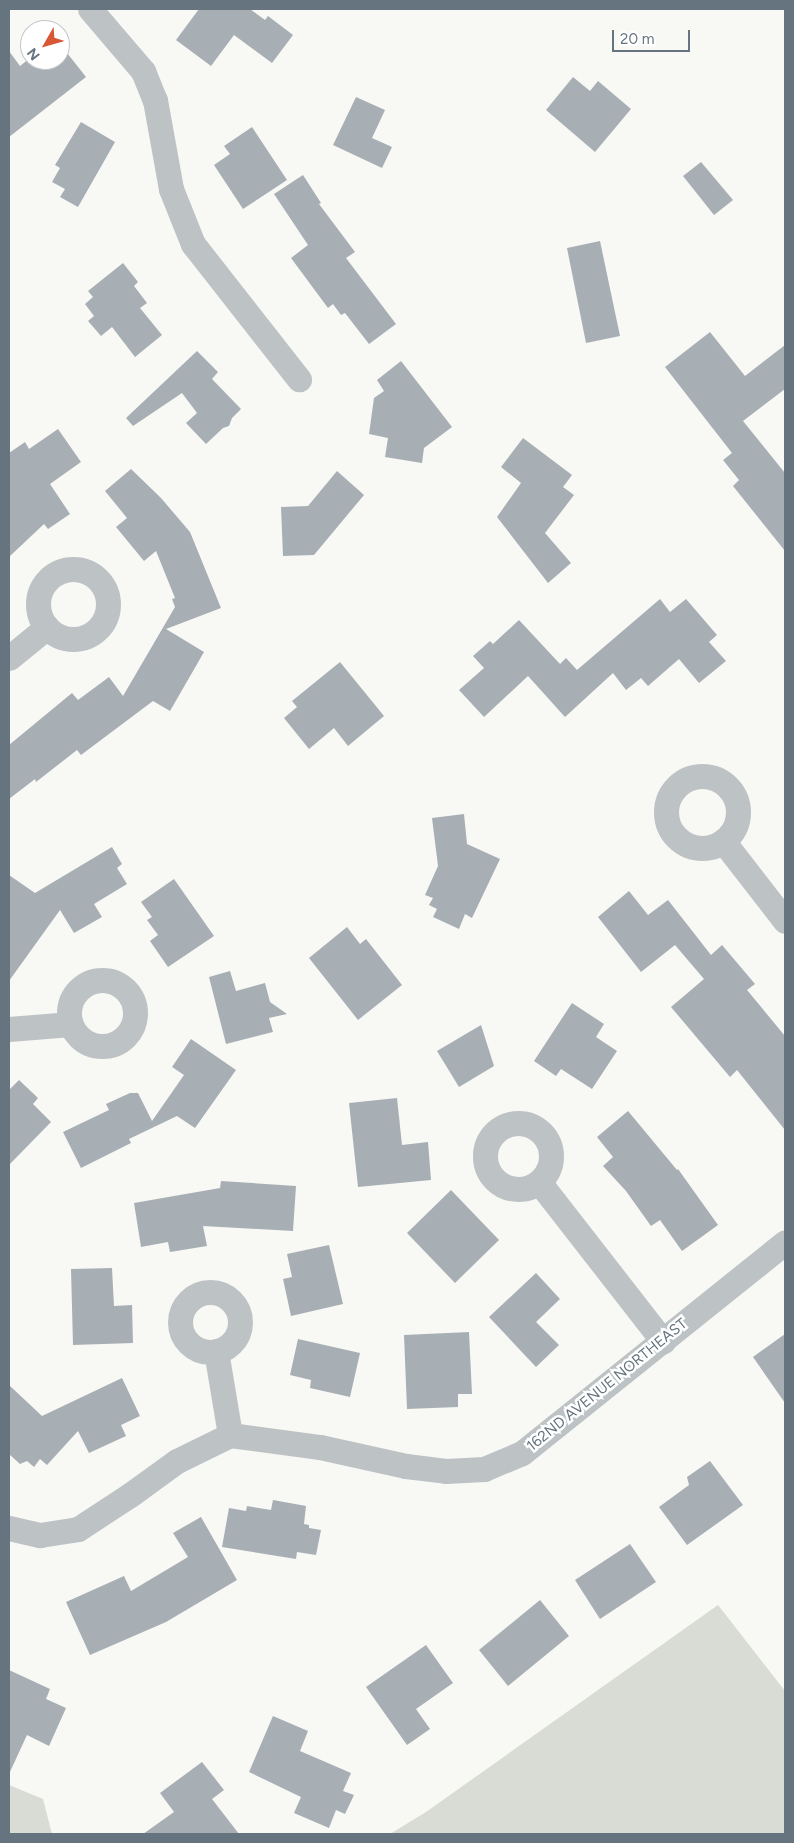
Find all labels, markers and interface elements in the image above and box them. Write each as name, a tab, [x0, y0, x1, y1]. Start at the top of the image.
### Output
north arrow	[20, 20, 70, 70]
scale bar	[614, 20, 692, 52]
text: 20 m	[620, 30, 654, 48]
text: N	[24, 44, 44, 63]
street label: 162ND AVENUE NORTHEAST	[523, 1315, 691, 1455]

